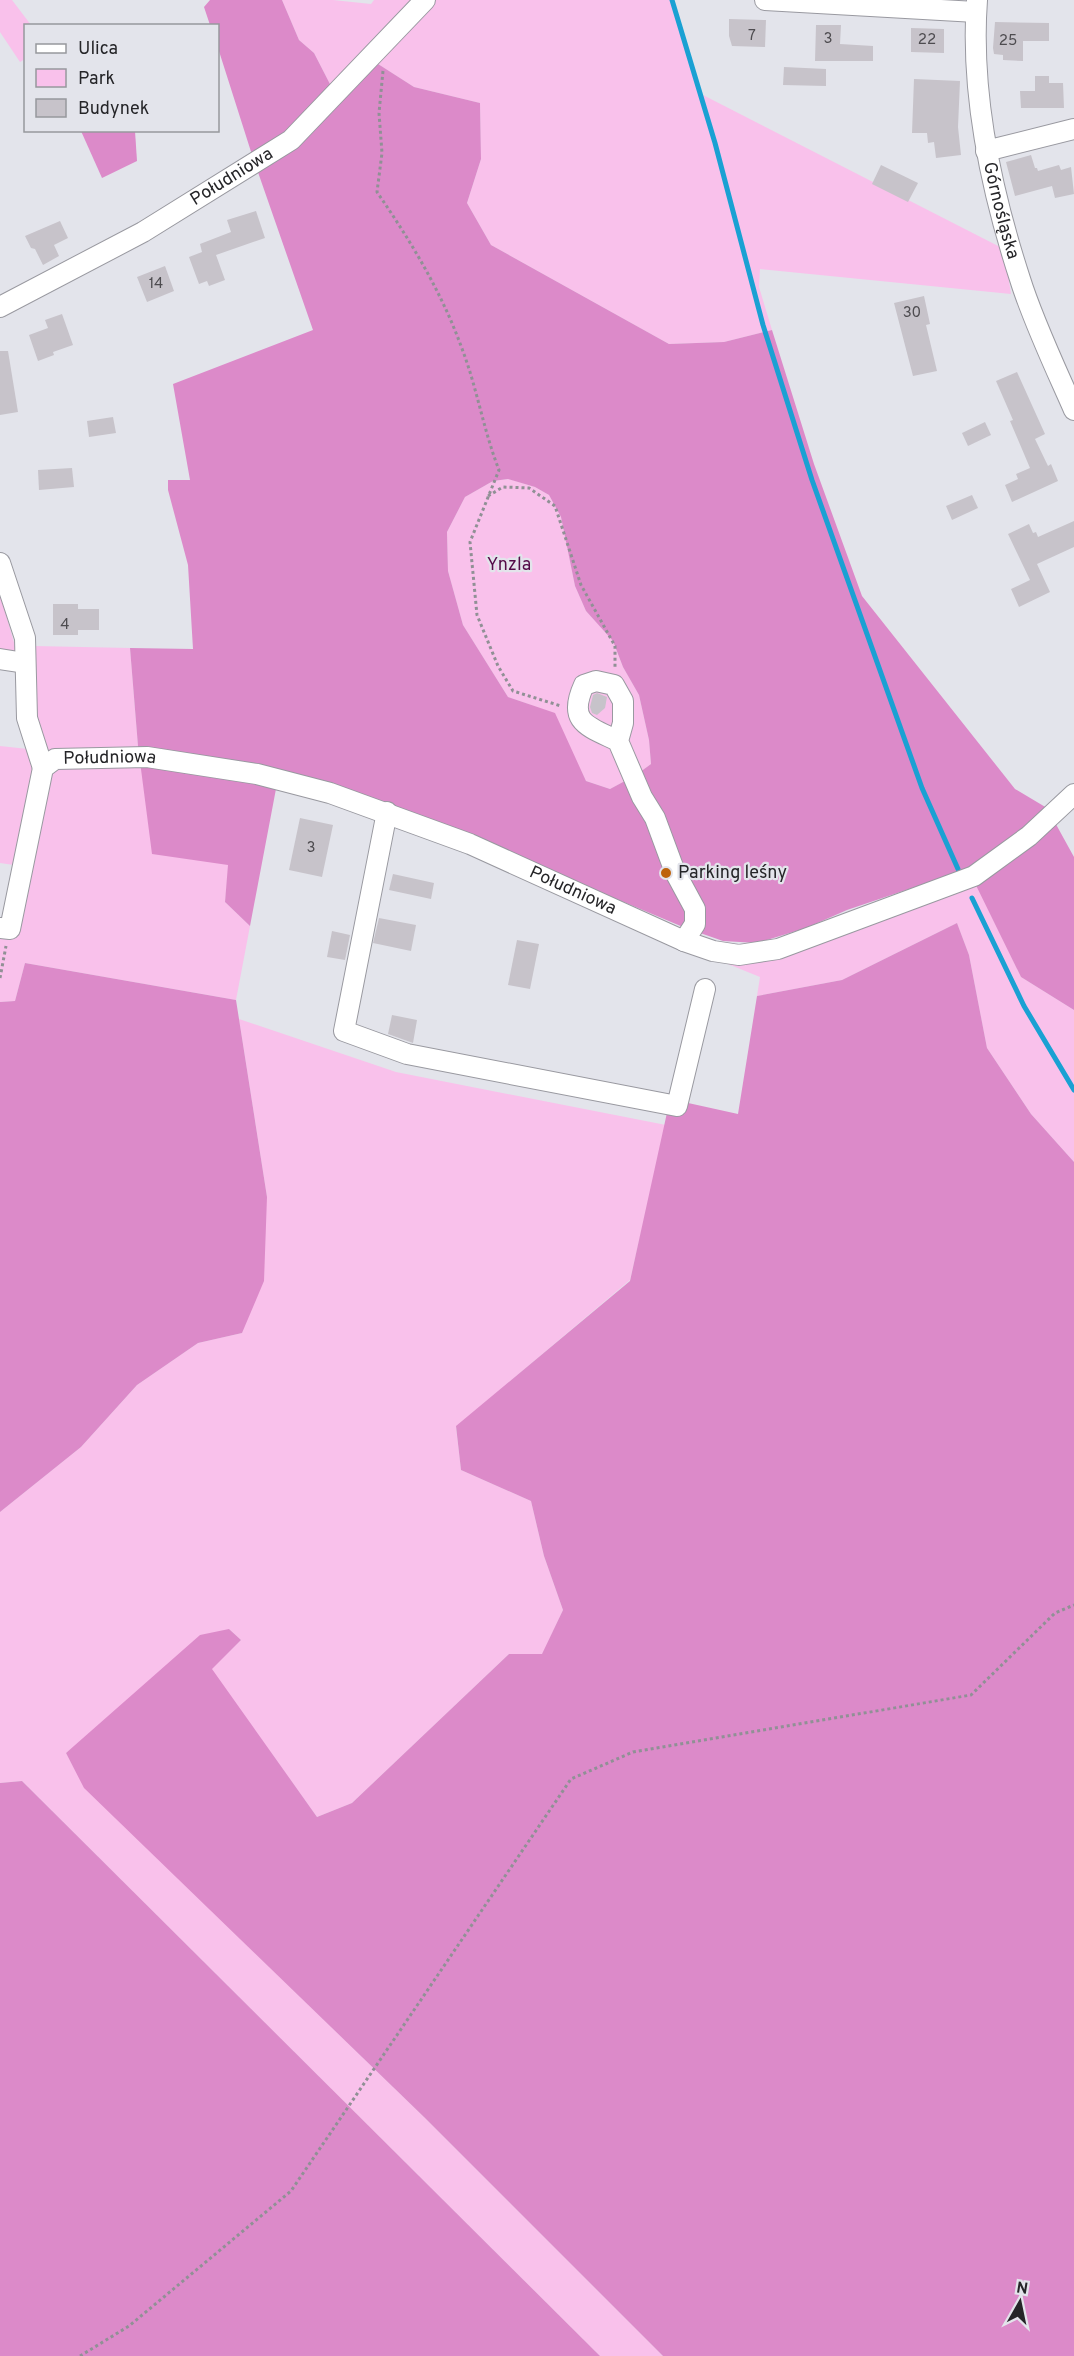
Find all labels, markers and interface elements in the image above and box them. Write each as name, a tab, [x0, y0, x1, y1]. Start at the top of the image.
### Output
legend	[24, 24, 219, 132]
house number: 7	[748, 27, 756, 46]
house number: 3	[823, 30, 833, 49]
house number: 22	[918, 31, 936, 50]
house number: 25	[999, 32, 1017, 51]
text: Ulica	[78, 38, 118, 61]
text: Park	[78, 68, 115, 91]
text: Budynek	[78, 98, 149, 121]
street label: Południowa	[186, 142, 277, 211]
street label: Górnośląska	[978, 160, 1025, 262]
house number: 14	[149, 275, 163, 294]
house number: 30	[903, 304, 921, 323]
park label: Ynzla	[487, 554, 531, 577]
house number: 4	[60, 616, 70, 635]
street label: Południowa	[63, 746, 158, 770]
house number: 3	[306, 839, 316, 858]
street label: Południowa	[526, 861, 620, 920]
place label: Parking leśny	[678, 862, 787, 885]
marker: Parking leśny	[659, 866, 673, 880]
north arrow	[990, 2272, 1050, 2332]
text: N	[1015, 2278, 1029, 2300]

